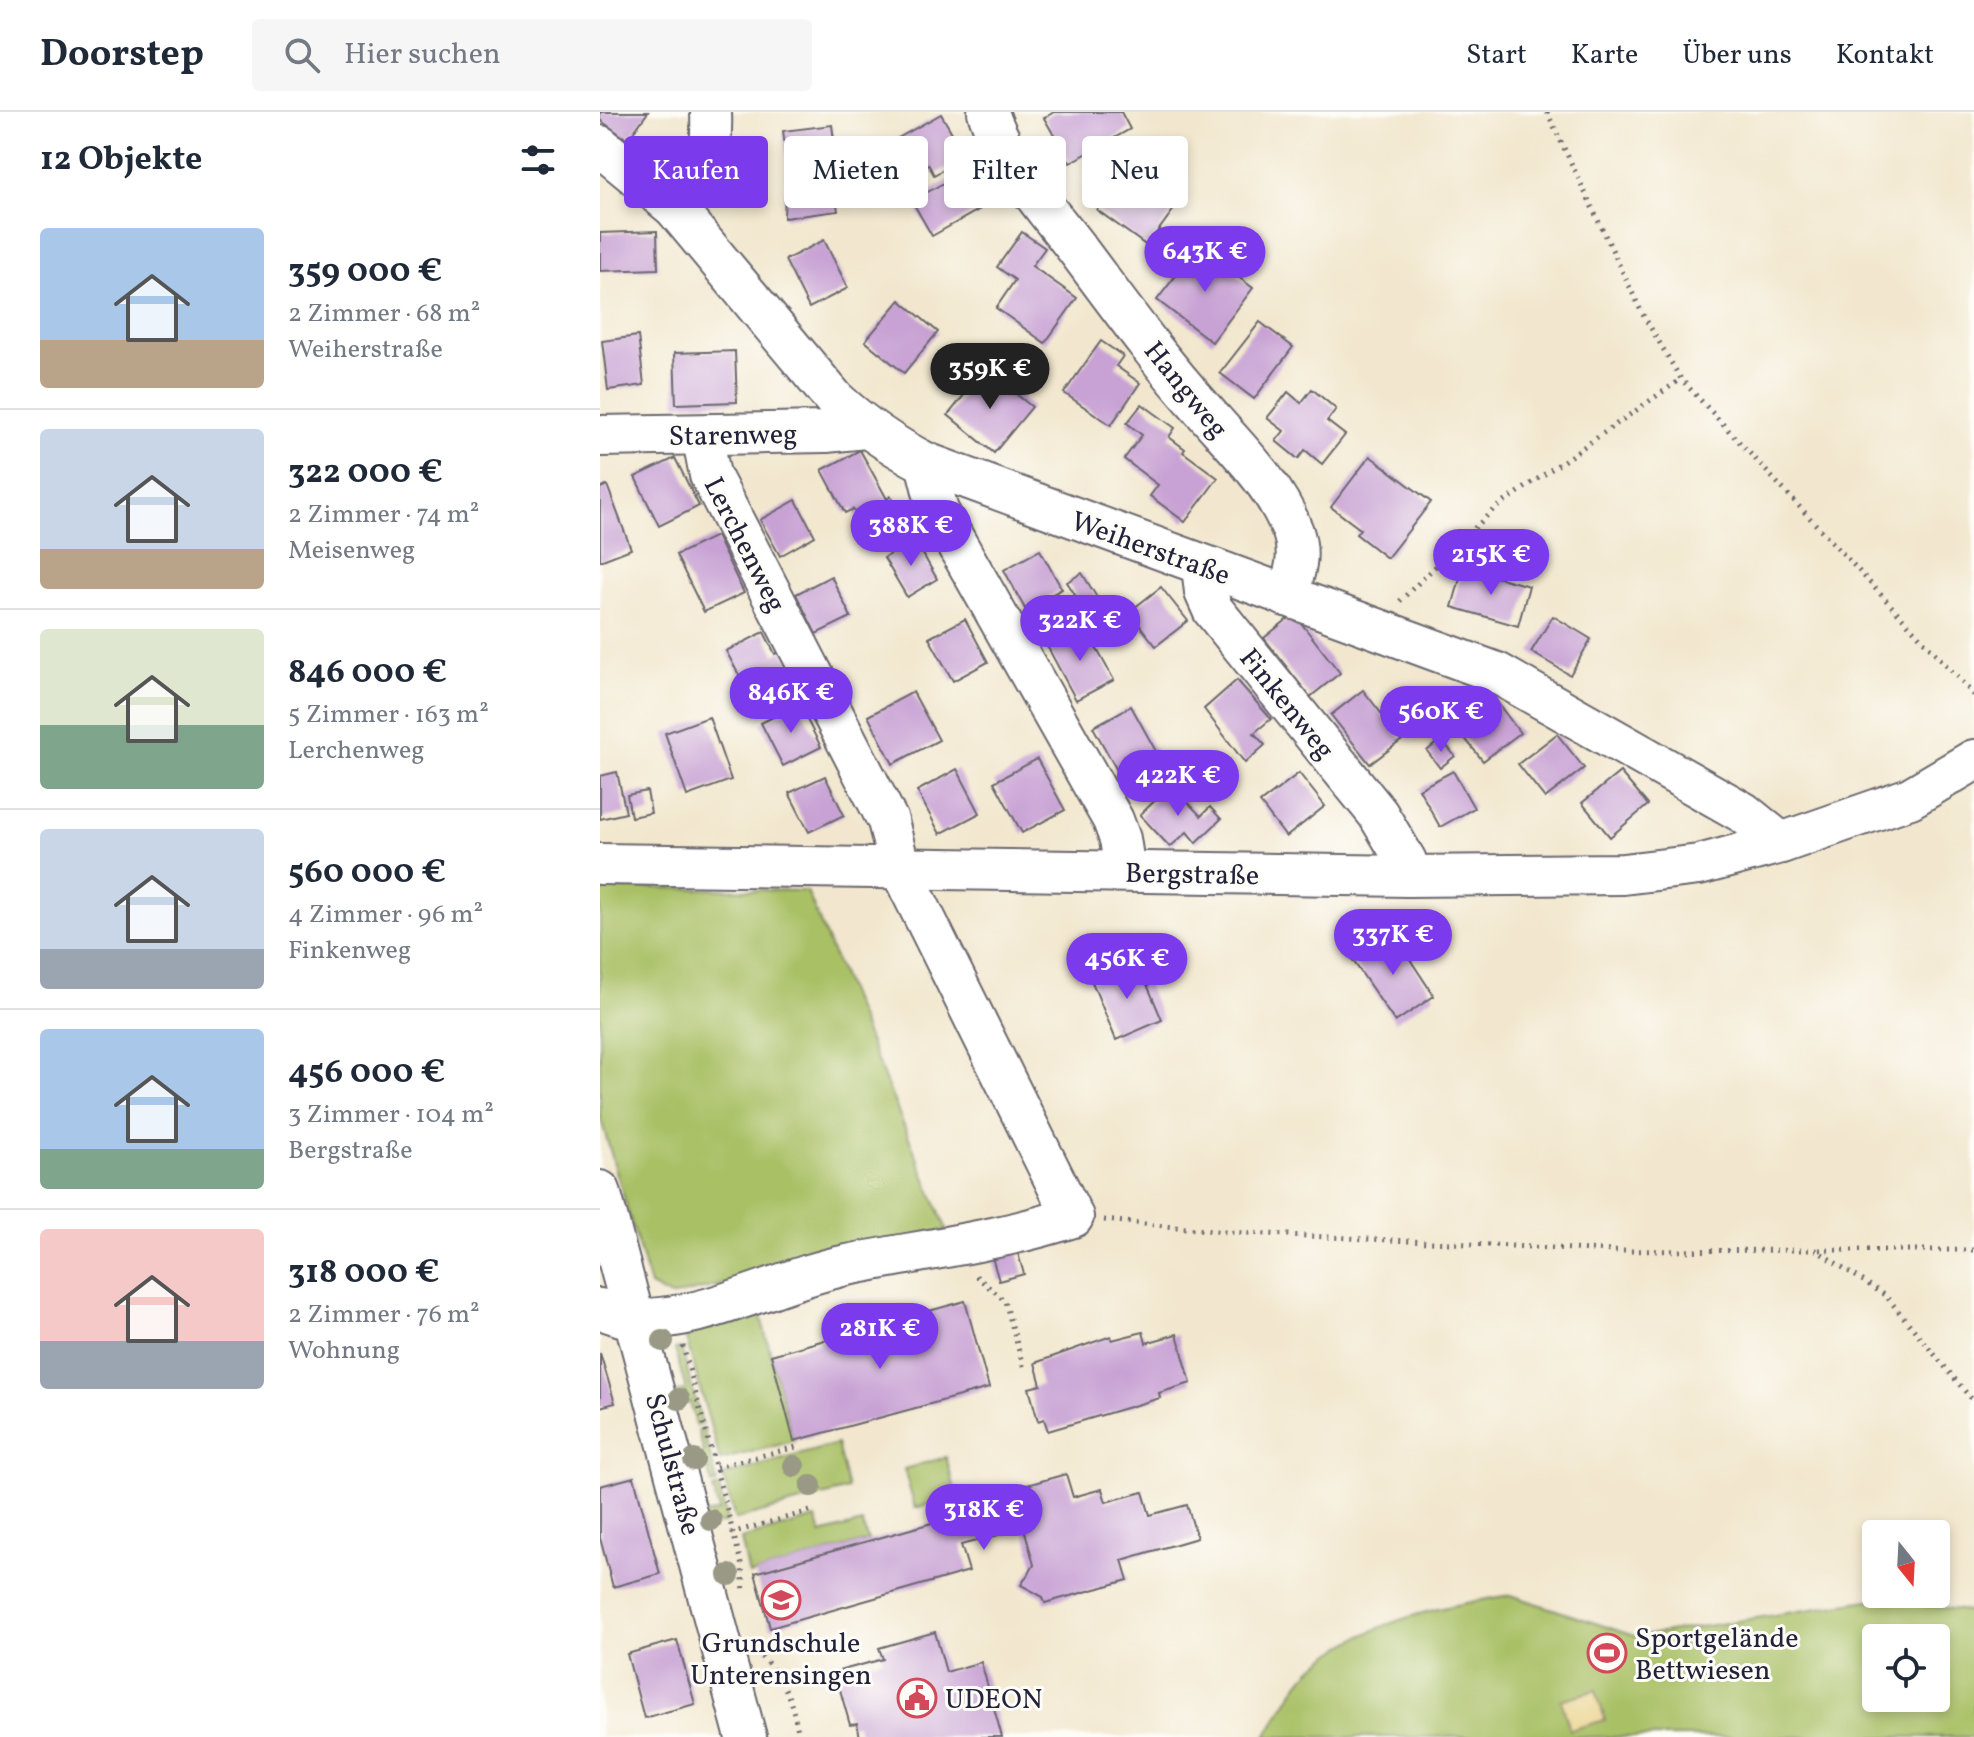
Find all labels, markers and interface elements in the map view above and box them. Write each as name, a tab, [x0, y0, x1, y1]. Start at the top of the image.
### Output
search box	[252, 19, 812, 91]
text: Doorstep	[40, 29, 204, 82]
icon: search	[280, 33, 324, 77]
text: Hier suchen	[344, 34, 501, 76]
text: Start	[1466, 36, 1527, 75]
text: Karte	[1571, 36, 1638, 75]
text: Über uns	[1682, 36, 1792, 75]
text: Kontakt	[1836, 36, 1934, 75]
chip: Kaufen	[624, 136, 768, 208]
chip: Mieten	[784, 136, 928, 208]
chip: Filter	[944, 136, 1066, 208]
chip: Neu	[1082, 136, 1188, 208]
text: 12 Objekte	[40, 137, 202, 184]
icon: filters	[516, 138, 560, 182]
pin: 643K €	[1140, 226, 1270, 294]
text: 643K €	[1162, 234, 1248, 270]
text: 359 000 €	[288, 249, 442, 296]
icon: home	[104, 260, 200, 356]
text: 2 Zimmer · 68 m²	[288, 296, 480, 332]
text: Weiherstraße	[288, 332, 443, 368]
street label: Hangweg	[1134, 334, 1236, 448]
pin: 359K €	[925, 343, 1055, 411]
text: 359K €	[948, 351, 1032, 387]
street label: Starenweg	[668, 416, 798, 457]
text: 322 000 €	[288, 450, 443, 497]
icon: home	[104, 461, 200, 557]
street label: Lerchenweg	[693, 471, 795, 619]
text: 2 Zimmer · 74 m²	[288, 497, 480, 533]
pin: 388K €	[846, 500, 976, 568]
street label: Weiherstraße	[1065, 503, 1235, 596]
text: 388K €	[869, 508, 953, 544]
pin: 215K €	[1426, 529, 1556, 597]
text: Meisenweg	[288, 533, 415, 569]
text: 215K €	[1451, 537, 1531, 573]
pin: 322K €	[1015, 595, 1145, 663]
text: 322K €	[1038, 603, 1122, 639]
street label: Finkenweg	[1229, 641, 1343, 768]
text: 846 000 €	[288, 650, 447, 697]
icon: home	[104, 661, 200, 757]
pin: 846K €	[726, 667, 856, 735]
text: 846K €	[748, 675, 834, 711]
pin: 560K €	[1376, 686, 1506, 754]
text: 560K €	[1398, 694, 1484, 730]
text: 5 Zimmer · 163 m²	[288, 697, 489, 733]
text: Lerchenweg	[288, 733, 425, 769]
pin: 422K €	[1113, 750, 1243, 818]
text: 422K €	[1135, 758, 1221, 794]
text: 560 000 €	[288, 850, 446, 897]
street label: Bergstraße	[1124, 855, 1259, 896]
icon: home	[104, 861, 200, 957]
text: 4 Zimmer · 96 m²	[288, 897, 483, 933]
pin: 337K €	[1328, 909, 1458, 977]
text: 337K €	[1352, 917, 1434, 953]
text: Finkenweg	[288, 933, 411, 969]
pin: 456K €	[1062, 933, 1192, 1001]
text: 456K €	[1084, 941, 1170, 977]
text: 456 000 €	[288, 1050, 445, 1097]
icon: home	[104, 1061, 200, 1157]
text: 3 Zimmer · 104 m²	[288, 1097, 494, 1133]
text: Bergstraße	[288, 1133, 413, 1169]
text: 318 000 €	[288, 1250, 440, 1297]
icon: home	[104, 1261, 200, 1357]
text: 2 Zimmer · 76 m²	[288, 1297, 480, 1333]
pin: 281K €	[815, 1303, 945, 1371]
text: 281K €	[839, 1311, 921, 1347]
text: Wohnung	[288, 1333, 400, 1369]
street label: Schulstraße	[634, 1389, 709, 1540]
pin: 318K €	[919, 1484, 1049, 1552]
text: 318K €	[943, 1492, 1025, 1528]
north arrow	[1862, 1520, 1950, 1608]
map controls	[1862, 1520, 1950, 1712]
school or university icon: Grundschule Unterensingen	[760, 1579, 802, 1621]
place label: Sportgelände Bettwiesen	[1635, 1620, 1799, 1691]
button: locate	[1862, 1624, 1950, 1712]
place label: Grundschule Unterensingen	[690, 1625, 872, 1696]
sports icon: Sportgelände Bettwiesen	[1586, 1632, 1628, 1674]
public building icon: UDEON	[896, 1677, 938, 1719]
place label: UDEON	[945, 1681, 1042, 1720]

